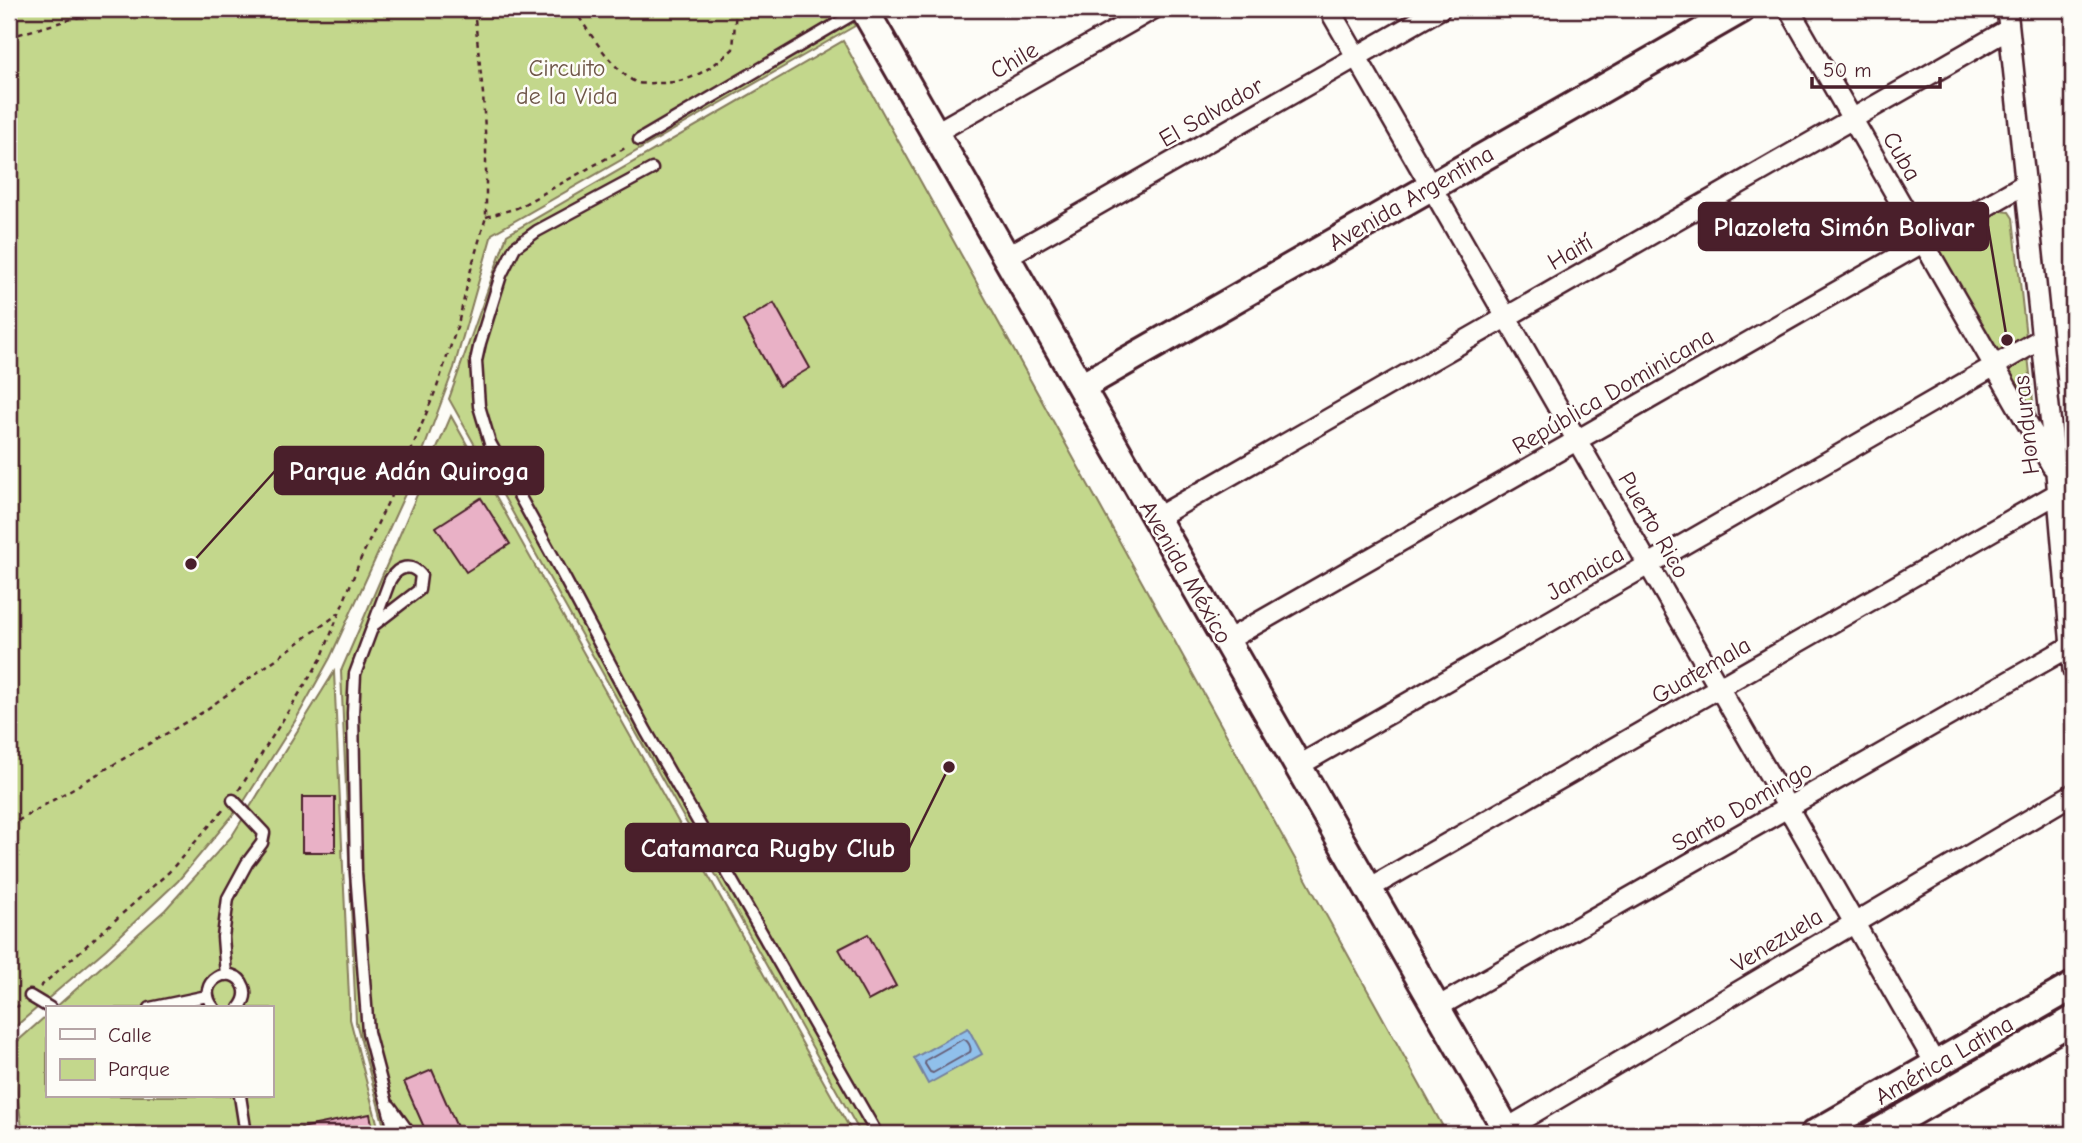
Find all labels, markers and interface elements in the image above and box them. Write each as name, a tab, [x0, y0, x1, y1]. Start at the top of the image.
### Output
street label: Chile	[985, 35, 1043, 85]
scale bar	[1812, 46, 1940, 90]
park label: Circuito de la Vida	[516, 54, 618, 110]
text: 50 m	[1823, 58, 1872, 82]
street label: El Salvador	[1154, 71, 1268, 153]
street label: Cuba	[1877, 126, 1927, 186]
street label: Avenida Argentina	[1323, 139, 1499, 257]
callout: Plazoleta Simón Bolivar	[1699, 203, 1988, 250]
text: Plazoleta Simón Bolivar	[1713, 213, 1975, 243]
street label: Haití	[1542, 228, 1598, 276]
street label: República Dominicana	[1507, 322, 1719, 460]
street label: Honduras	[2007, 374, 2045, 476]
callout: Parque Adán Quiroga	[275, 447, 543, 494]
text: Parque Adán Quiroga	[289, 457, 529, 487]
street label: Puerto Rico	[1612, 467, 1696, 583]
street label: Avenida México	[1134, 495, 1238, 649]
street label: Jamaica	[1541, 540, 1629, 606]
street label: Guatemala	[1646, 630, 1756, 710]
street label: Santo Domingo	[1667, 754, 1817, 858]
callout: Catamarca Rugby Club	[626, 824, 909, 871]
text: Catamarca Rugby Club	[641, 834, 895, 864]
street label: Venezuela	[1726, 902, 1828, 978]
legend	[46, 1006, 273, 1098]
street label: América Latina	[1870, 1009, 2018, 1111]
text: Calle	[108, 1023, 151, 1047]
text: Parque	[108, 1057, 170, 1081]

